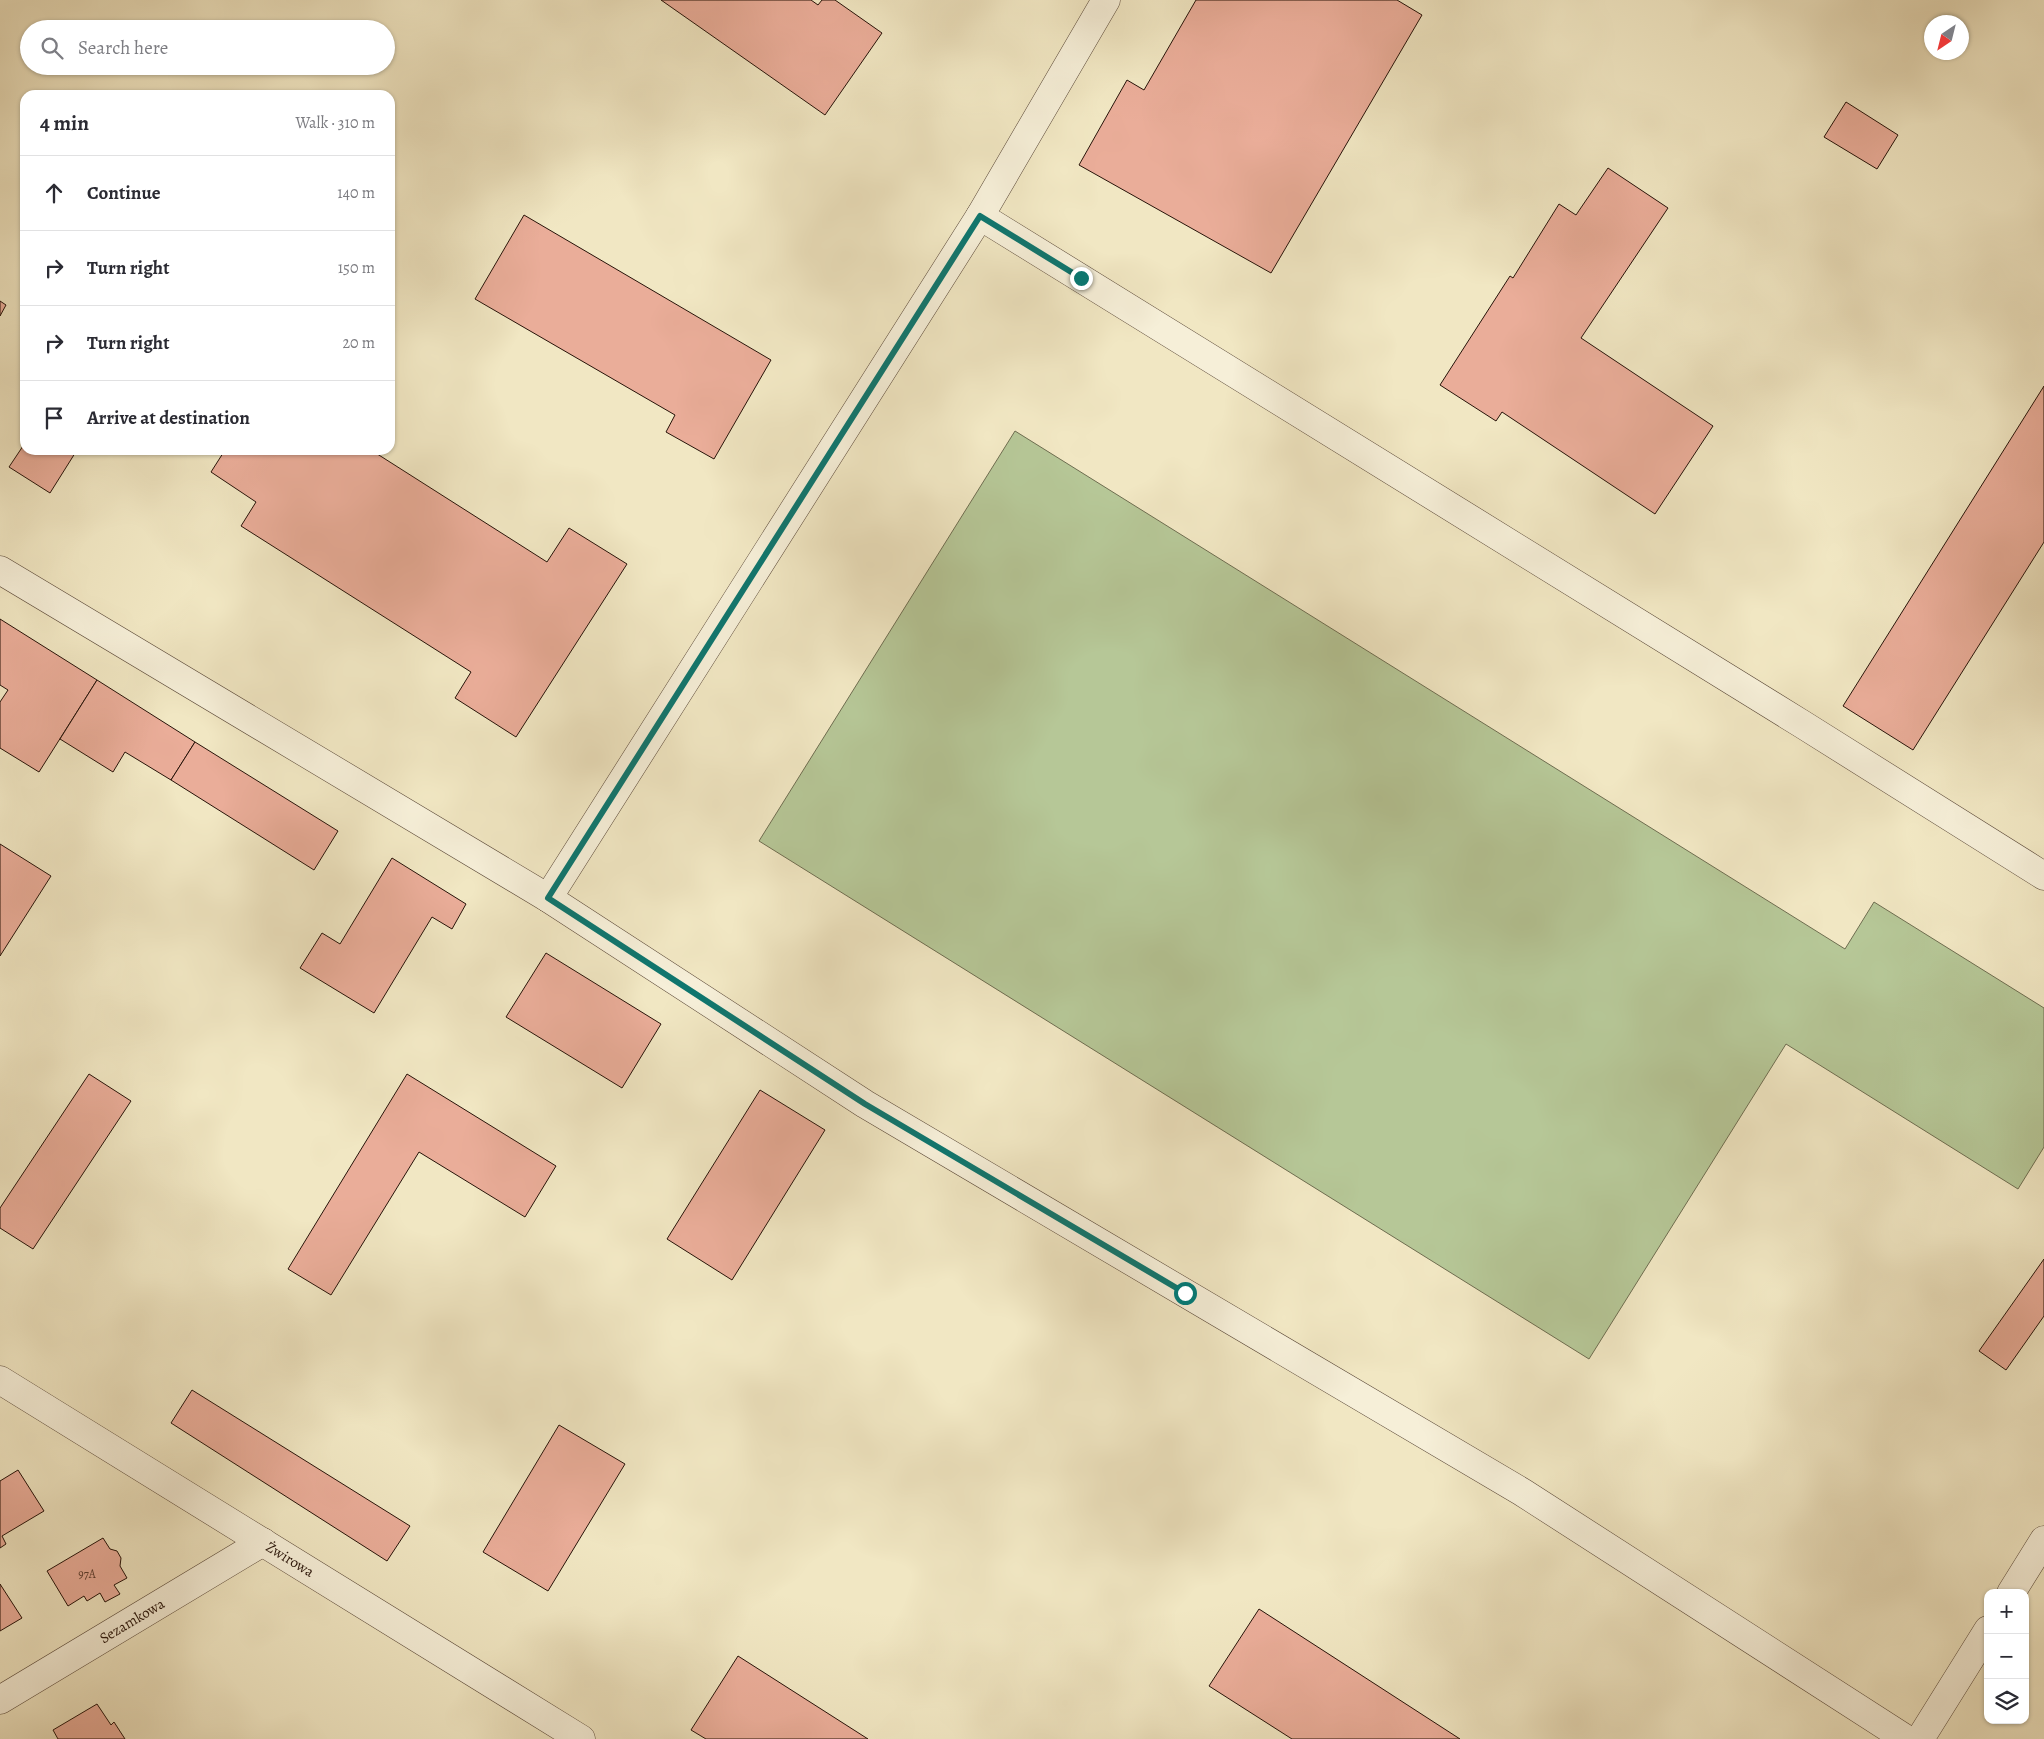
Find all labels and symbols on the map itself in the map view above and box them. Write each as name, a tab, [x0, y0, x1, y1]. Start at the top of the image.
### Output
north arrow	[1924, 15, 1969, 60]
route end	[1070, 267, 1093, 290]
route start	[1174, 1282, 1197, 1305]
street label: Żwirowa	[262, 1537, 318, 1582]
house number: 97A	[78, 1566, 97, 1582]
street label: Sezamkowa	[96, 1593, 168, 1648]

